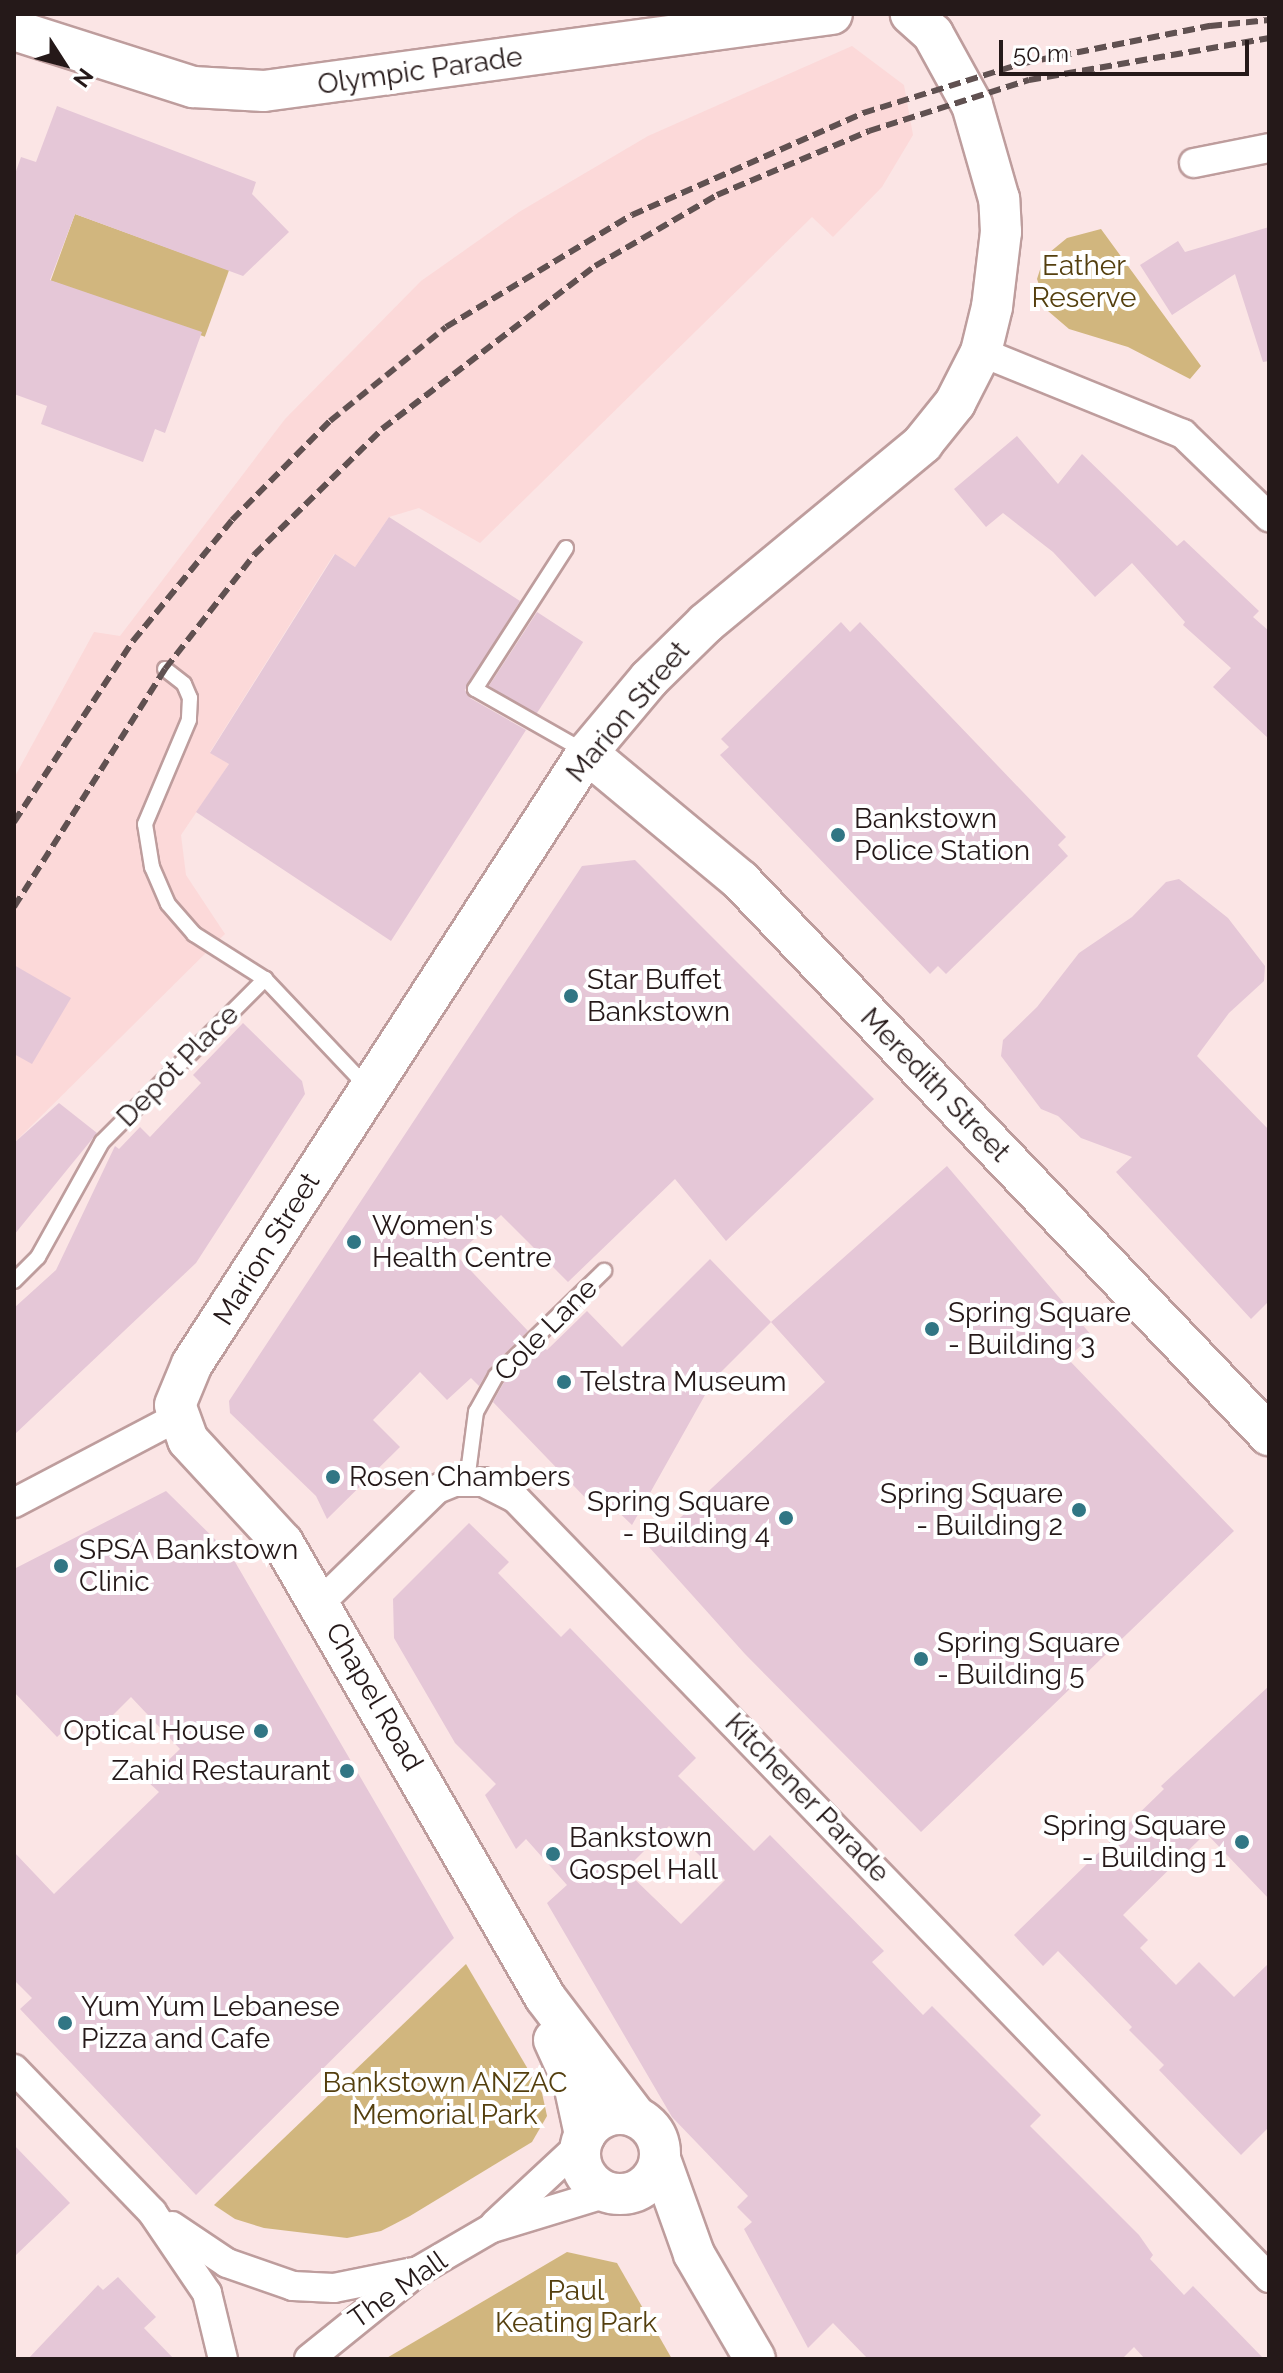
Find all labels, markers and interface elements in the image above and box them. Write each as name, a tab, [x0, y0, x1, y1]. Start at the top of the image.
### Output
north arrow	[24, 24, 104, 104]
scale bar	[1003, 24, 1253, 74]
text: 50 m	[1013, 39, 1069, 68]
street label: Olympic Parade	[315, 40, 525, 102]
text: N	[68, 64, 99, 93]
park label: Eather Reserve	[1032, 249, 1136, 315]
street label: Marion Street	[559, 635, 697, 789]
place label: Bankstown Police Station	[854, 802, 1030, 868]
marker: Bankstown Police Station	[829, 826, 847, 844]
place label: Star Buffet Bankstown	[587, 963, 730, 1029]
marker: Star Buffet Bankstown	[562, 987, 580, 1005]
street label: Depot Place	[110, 998, 246, 1134]
street label: Meredith Street	[853, 1001, 1017, 1169]
street label: Marion Street	[207, 1167, 327, 1331]
place label: Women's Health Centre	[372, 1209, 552, 1275]
marker: Women's Health Centre	[343, 1231, 365, 1253]
street label: Cole Lane	[488, 1272, 604, 1388]
place label: Spring Square - Building 3	[948, 1296, 1131, 1362]
marker: Spring Square - Building 3	[923, 1320, 941, 1338]
place label: Telstra Museum	[580, 1365, 787, 1399]
marker: Telstra Museum	[555, 1373, 573, 1391]
place label: Rosen Chambers	[349, 1460, 570, 1494]
marker: Rosen Chambers	[324, 1468, 342, 1486]
place label: Spring Square - Building 2	[880, 1477, 1063, 1543]
place label: Spring Square - Building 4	[587, 1485, 770, 1551]
marker: Spring Square - Building 2	[1070, 1501, 1088, 1519]
marker: Spring Square - Building 4	[777, 1509, 795, 1527]
place label: SPSA Bankstown Clinic	[79, 1533, 299, 1599]
marker: SPSA Bankstown Clinic	[50, 1555, 72, 1577]
street label: Chapel Road	[318, 1617, 430, 1777]
place label: Spring Square - Building 5	[937, 1626, 1120, 1692]
marker: Spring Square - Building 5	[912, 1650, 930, 1668]
street label: Kitchener Parade	[718, 1706, 896, 1890]
place label: Optical House	[62, 1714, 245, 1748]
marker: Optical House	[252, 1722, 270, 1740]
place label: Zahid Restaurant	[111, 1754, 331, 1788]
marker: Zahid Restaurant	[338, 1762, 356, 1780]
place label: Spring Square - Building 1	[1043, 1809, 1226, 1875]
place label: Bankstown Gospel Hall	[569, 1821, 719, 1887]
marker: Spring Square - Building 1	[1233, 1833, 1251, 1851]
marker: Bankstown Gospel Hall	[544, 1845, 562, 1863]
place label: Yum Yum Lebanese Pizza and Cafe	[81, 1990, 341, 2056]
marker: Yum Yum Lebanese Pizza and Cafe	[56, 2014, 74, 2032]
park label: Bankstown ANZAC Memorial Park	[322, 2066, 568, 2132]
street label: The Mall	[343, 2244, 453, 2336]
park label: Paul Keating Park	[495, 2274, 657, 2340]

